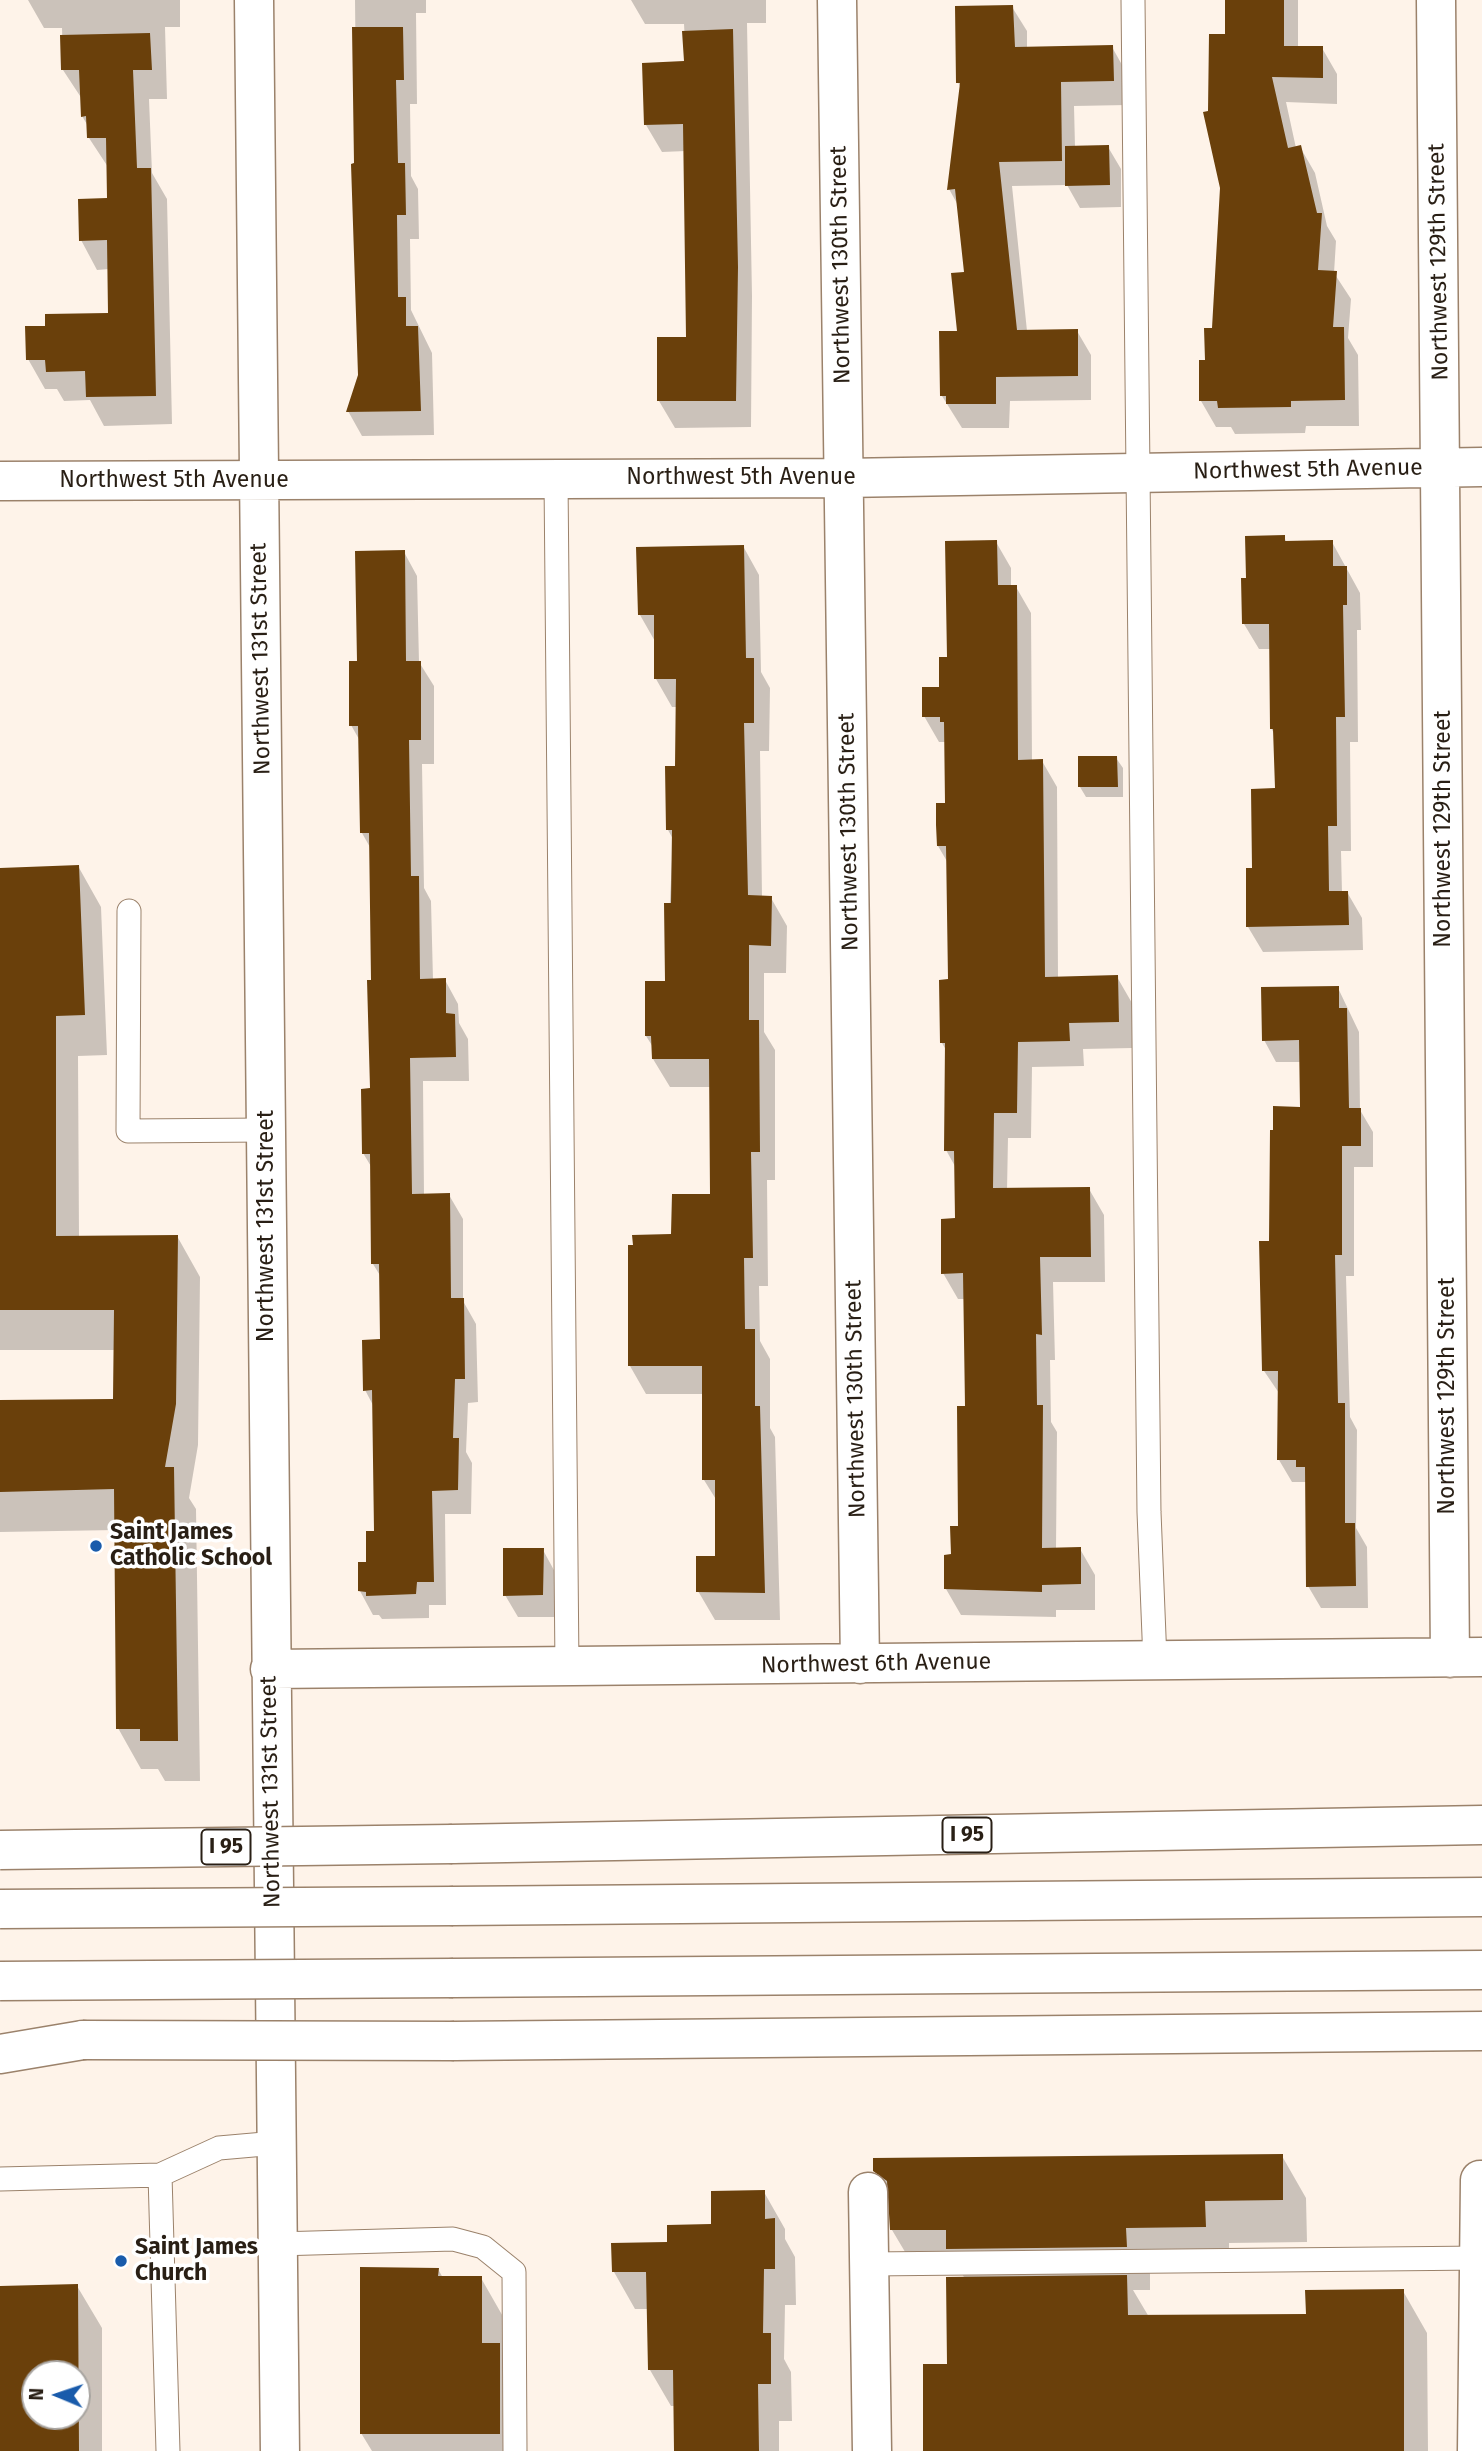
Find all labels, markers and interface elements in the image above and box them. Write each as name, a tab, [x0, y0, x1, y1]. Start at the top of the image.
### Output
street label: Northwest 129th Street	[1423, 143, 1455, 381]
street label: Northwest 130th Street	[825, 146, 857, 384]
street label: Northwest 5th Avenue	[1193, 454, 1423, 486]
street label: Northwest 5th Avenue	[626, 464, 856, 492]
street label: Northwest 5th Avenue	[59, 467, 289, 495]
street label: Northwest 131st Street	[245, 543, 277, 775]
street label: Northwest 129th Street	[1430, 710, 1458, 948]
street label: Northwest 130th Street	[833, 713, 865, 951]
street label: Northwest 131st Street	[253, 1110, 281, 1342]
street label: Northwest 129th Street	[1434, 1277, 1462, 1515]
street label: Northwest 130th Street	[840, 1280, 872, 1518]
place label: Saint James Catholic School	[110, 1519, 272, 1573]
marker: Saint James Catholic School	[88, 1538, 104, 1554]
street label: Northwest 6th Avenue	[761, 1648, 991, 1680]
street label: Northwest 131st Street	[255, 1676, 287, 1908]
road number: I 95	[942, 1818, 992, 1853]
road number: I 95	[202, 1829, 250, 1864]
place label: Saint James Church	[135, 2234, 258, 2288]
marker: Saint James Church	[113, 2253, 129, 2269]
north arrow	[21, 2360, 91, 2430]
text: N	[25, 2388, 48, 2401]

